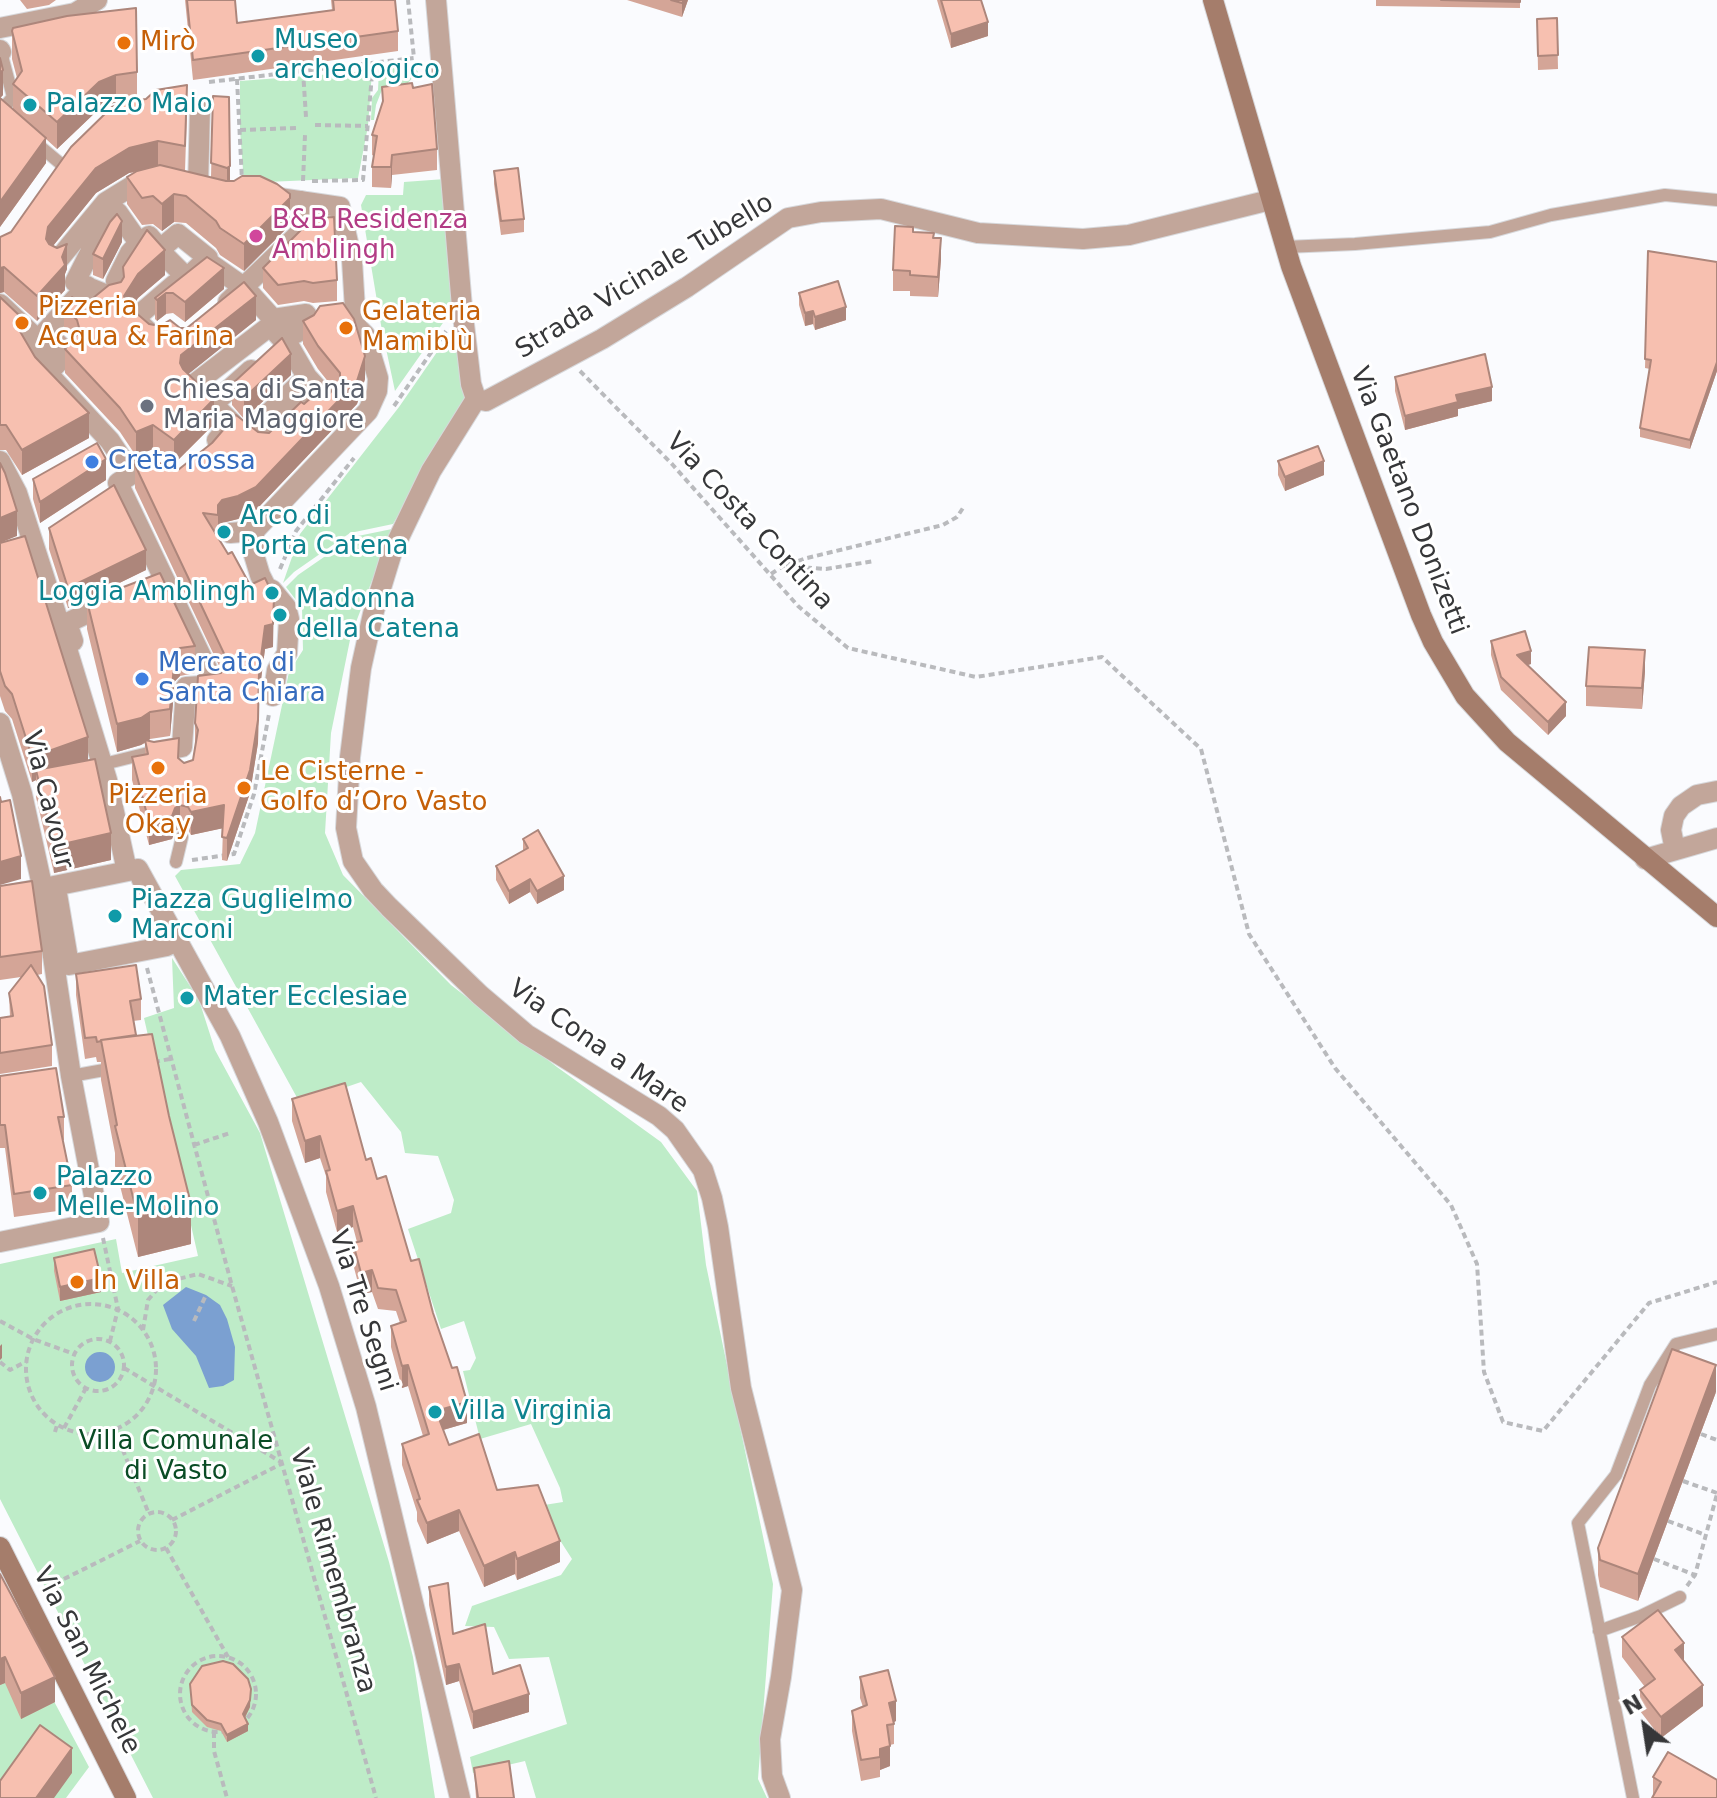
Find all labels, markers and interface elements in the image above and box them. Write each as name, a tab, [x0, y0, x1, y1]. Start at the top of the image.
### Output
place label: Museo archeologico	[274, 25, 440, 86]
place label: Mirò	[140, 27, 196, 59]
marker: Mirò	[115, 34, 133, 52]
marker: Museo archeologico	[249, 47, 267, 65]
place label: Palazzo Maio	[46, 89, 213, 121]
marker: Palazzo Maio	[21, 96, 39, 114]
street label: Strada Vicinale Tubello	[510, 188, 780, 366]
place label: B&B Residenza Amblingh	[272, 205, 468, 266]
marker: B&B Residenza Amblingh	[247, 227, 265, 245]
place label: Pizzeria Acqua & Farina	[38, 292, 234, 354]
place label: Gelateria Mamiblù	[362, 297, 481, 358]
marker: Pizzeria Acqua & Farina	[13, 314, 31, 332]
marker: Gelateria Mamiblù	[337, 319, 355, 337]
street label: Via Gaetano Donizetti	[1342, 363, 1474, 639]
place label: Chiesa di Santa Maria Maggiore	[163, 375, 366, 436]
marker: Chiesa di Santa Maria Maggiore	[138, 397, 156, 415]
street label: Via Costa Contina	[659, 427, 839, 617]
place label: Creta rossa	[108, 446, 256, 478]
marker: Creta rossa	[83, 453, 101, 471]
place label: Arco di Porta Catena	[240, 501, 408, 562]
marker: Arco di Porta Catena	[215, 523, 233, 541]
place label: Loggia Amblingh	[38, 577, 256, 609]
marker: Loggia Amblingh	[263, 584, 281, 602]
place label: Madonna della Catena	[296, 584, 460, 646]
marker: Madonna della Catena	[271, 606, 289, 624]
place label: Mercato di Santa Chiara	[158, 648, 326, 710]
marker: Mercato di Santa Chiara	[133, 670, 151, 688]
street label: Via Cavour	[15, 728, 79, 872]
place label: Le Cisterne - Golfo d’Oro Vasto	[260, 757, 487, 818]
marker: Pizzeria Okay	[149, 759, 167, 777]
marker: Le Cisterne - Golfo d’Oro Vasto	[235, 779, 253, 797]
place label: Pizzeria Okay	[108, 780, 208, 842]
place label: Piazza Guglielmo Marconi	[131, 885, 353, 946]
marker: Piazza Guglielmo Marconi	[106, 907, 124, 925]
street label: Via Cona a Mare	[502, 973, 694, 1121]
place label: Mater Ecclesiae	[203, 982, 407, 1014]
marker: Mater Ecclesiae	[178, 989, 196, 1007]
place label: Palazzo Melle-Molino	[56, 1162, 219, 1224]
marker: Palazzo Melle-Molino	[31, 1184, 49, 1202]
street label: Via Tre Segni	[321, 1226, 403, 1396]
place label: In Villa	[93, 1266, 180, 1298]
marker: In Villa	[68, 1273, 86, 1291]
place label: Villa Virginia	[451, 1396, 612, 1428]
marker: Villa Virginia	[426, 1403, 444, 1421]
park label: Villa Comunale di Vasto	[79, 1426, 273, 1488]
street label: Viale Rimembranza	[282, 1445, 382, 1697]
street label: Via San Michele	[25, 1562, 147, 1760]
north arrow	[1605, 1686, 1685, 1766]
text: N	[1619, 1689, 1647, 1720]

